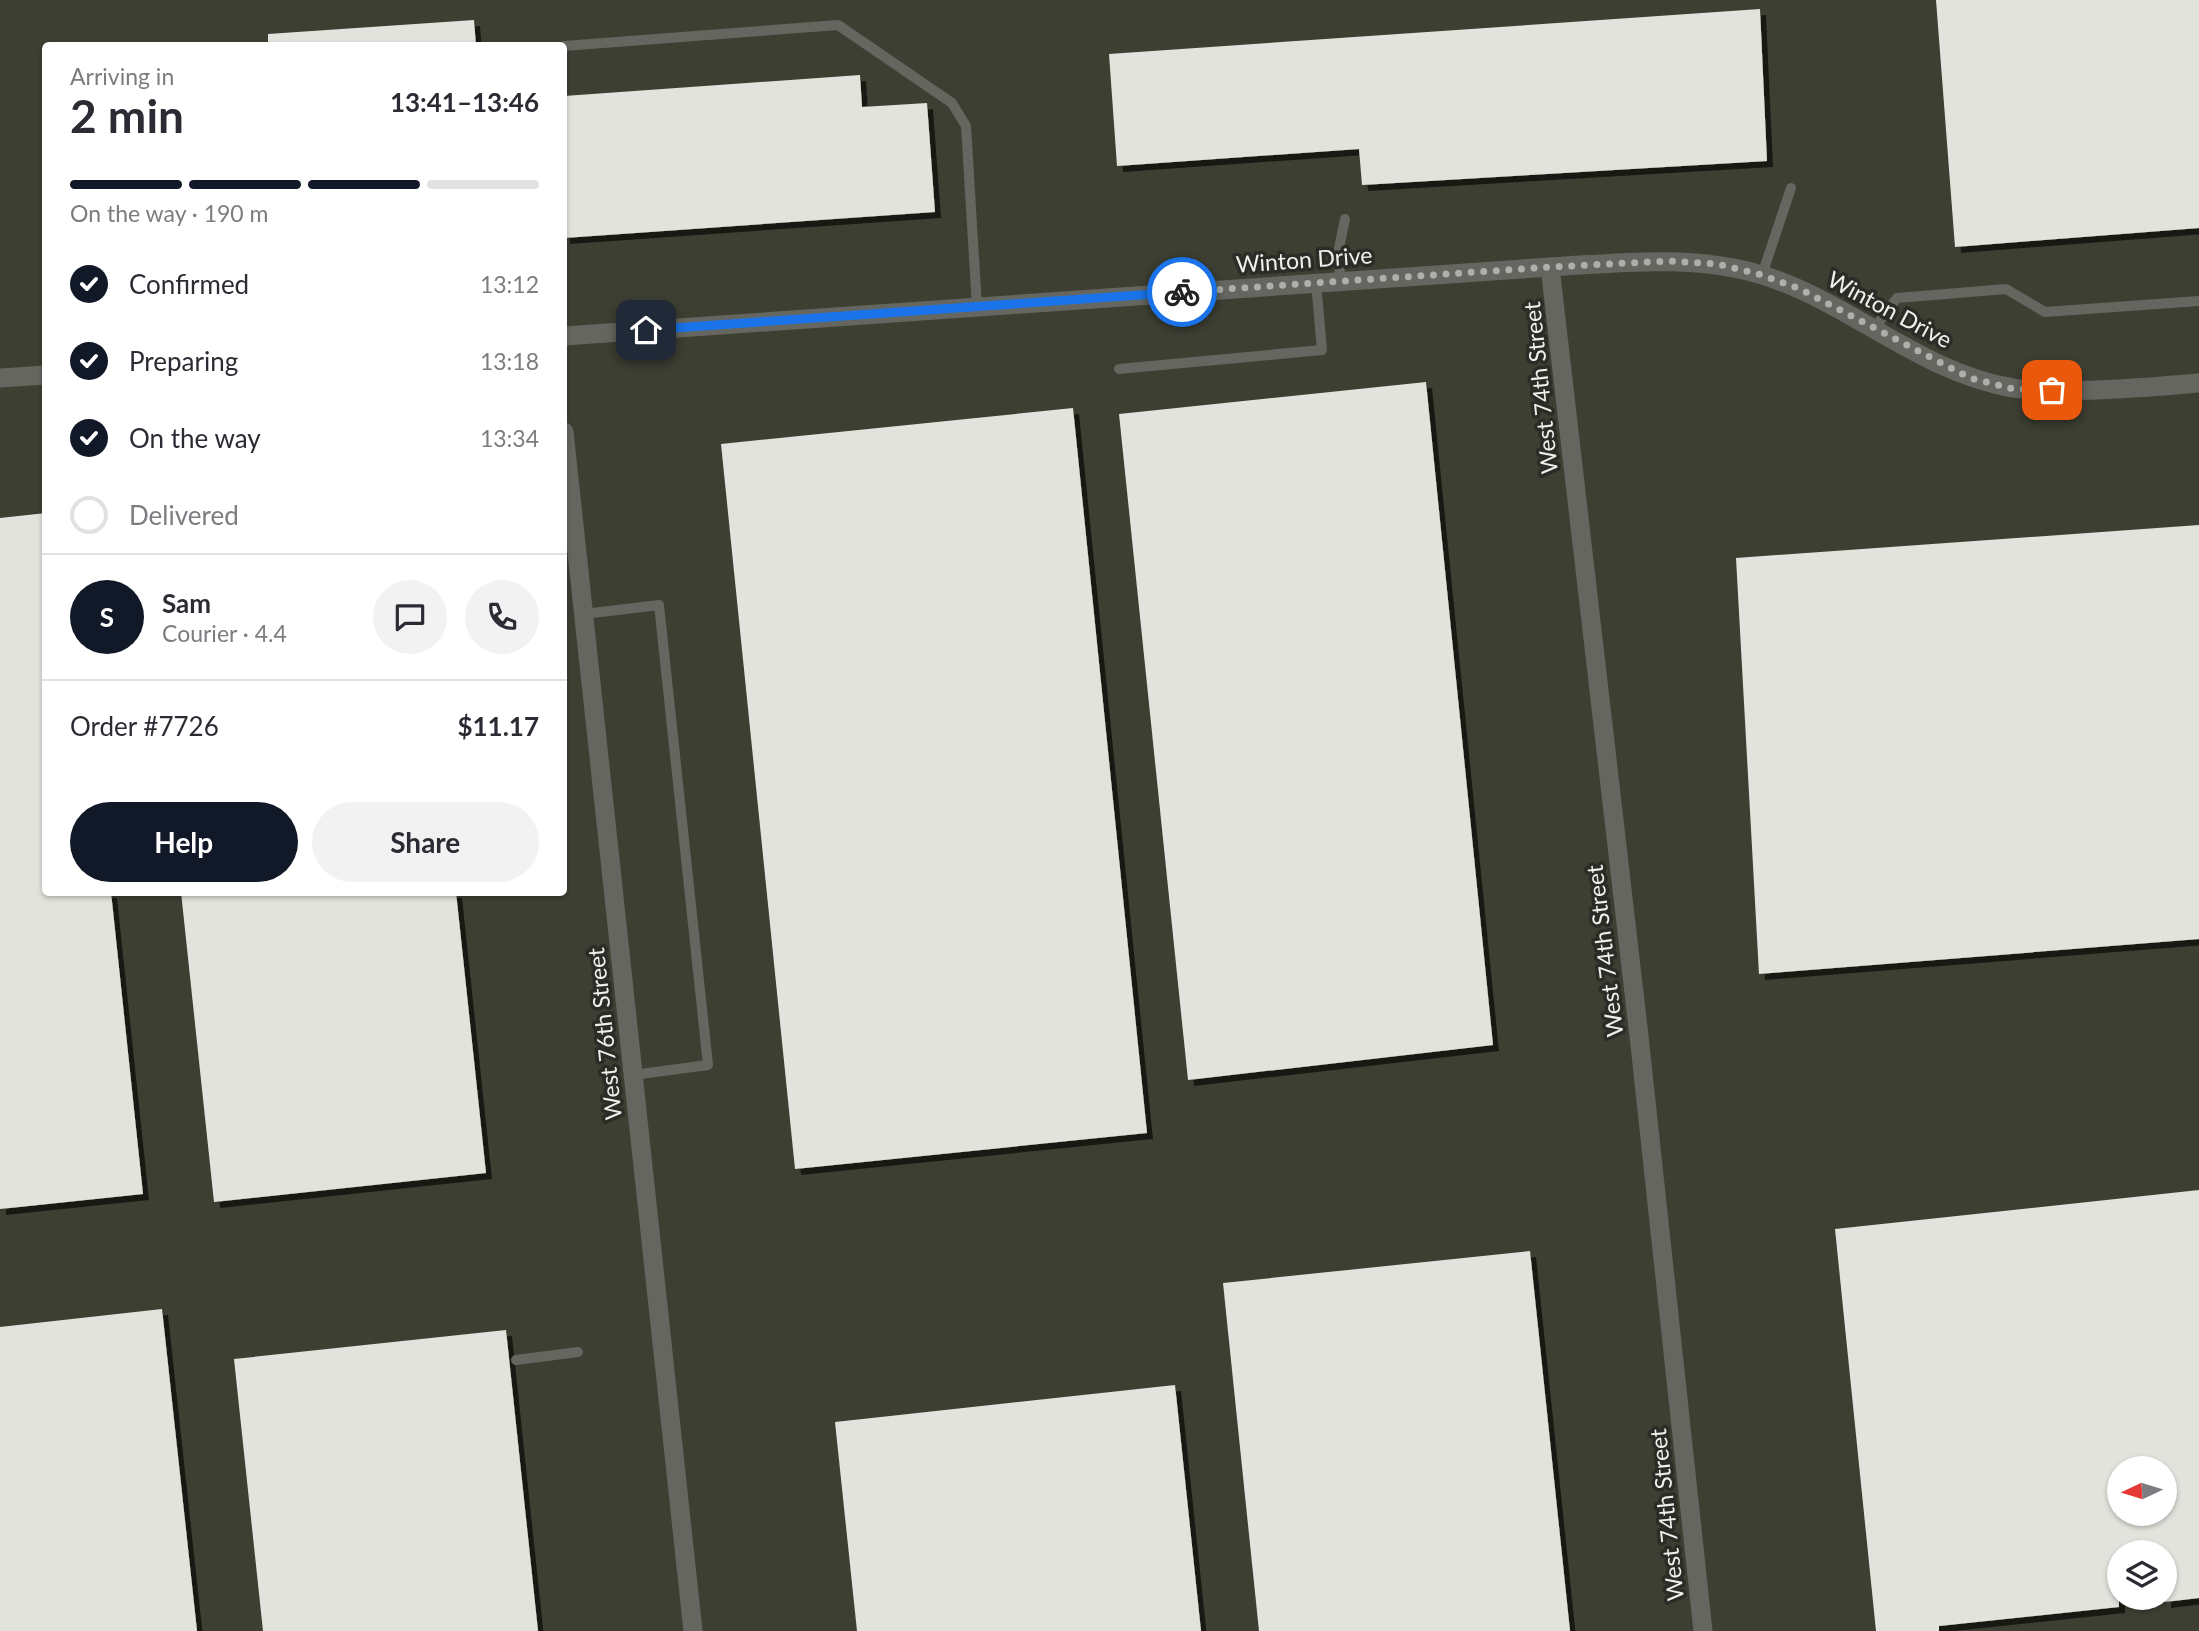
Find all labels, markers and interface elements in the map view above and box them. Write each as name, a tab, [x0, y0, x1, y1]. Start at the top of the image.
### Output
text: Arriving in	[70, 62, 174, 90]
text: 13:41–13:46	[390, 86, 539, 118]
text: 2 min	[70, 88, 184, 143]
text: On the way · 190 m	[70, 199, 269, 227]
street label: Winton Drive	[1235, 240, 1373, 278]
courier	[1147, 257, 1217, 327]
icon: check	[70, 265, 108, 303]
street label: Winton Drive	[1823, 265, 1957, 353]
text: Confirmed	[129, 268, 249, 300]
text: 13:12	[480, 270, 539, 298]
icon: bike	[1163, 273, 1201, 311]
pin	[616, 300, 676, 360]
street label: West 74th Street	[1517, 300, 1563, 475]
icon: home	[627, 311, 665, 349]
icon: check	[70, 342, 108, 380]
text: Preparing	[129, 345, 238, 377]
text: 13:18	[480, 347, 539, 375]
pin	[2022, 360, 2082, 420]
icon: bag	[2033, 371, 2071, 409]
icon: check	[70, 419, 108, 457]
text: On the way	[129, 422, 261, 454]
text: 13:34	[480, 424, 539, 452]
text: Delivered	[129, 499, 239, 531]
button: chat	[373, 580, 447, 654]
button: phone	[465, 580, 539, 654]
text: Sam	[162, 587, 211, 619]
text: S	[100, 601, 114, 633]
text: Courier · 4.4	[162, 619, 287, 647]
text: Order #7726	[70, 710, 219, 742]
text: $11.17	[457, 710, 539, 742]
button: Help	[70, 802, 298, 882]
button: Share	[312, 802, 539, 882]
street label: West 74th Street	[1579, 863, 1628, 1039]
street label: West 76th Street	[581, 946, 627, 1121]
street label: West 74th Street	[1643, 1427, 1689, 1602]
north arrow	[2107, 1456, 2177, 1526]
map controls	[2107, 1456, 2177, 1610]
button: layers	[2107, 1540, 2177, 1610]

